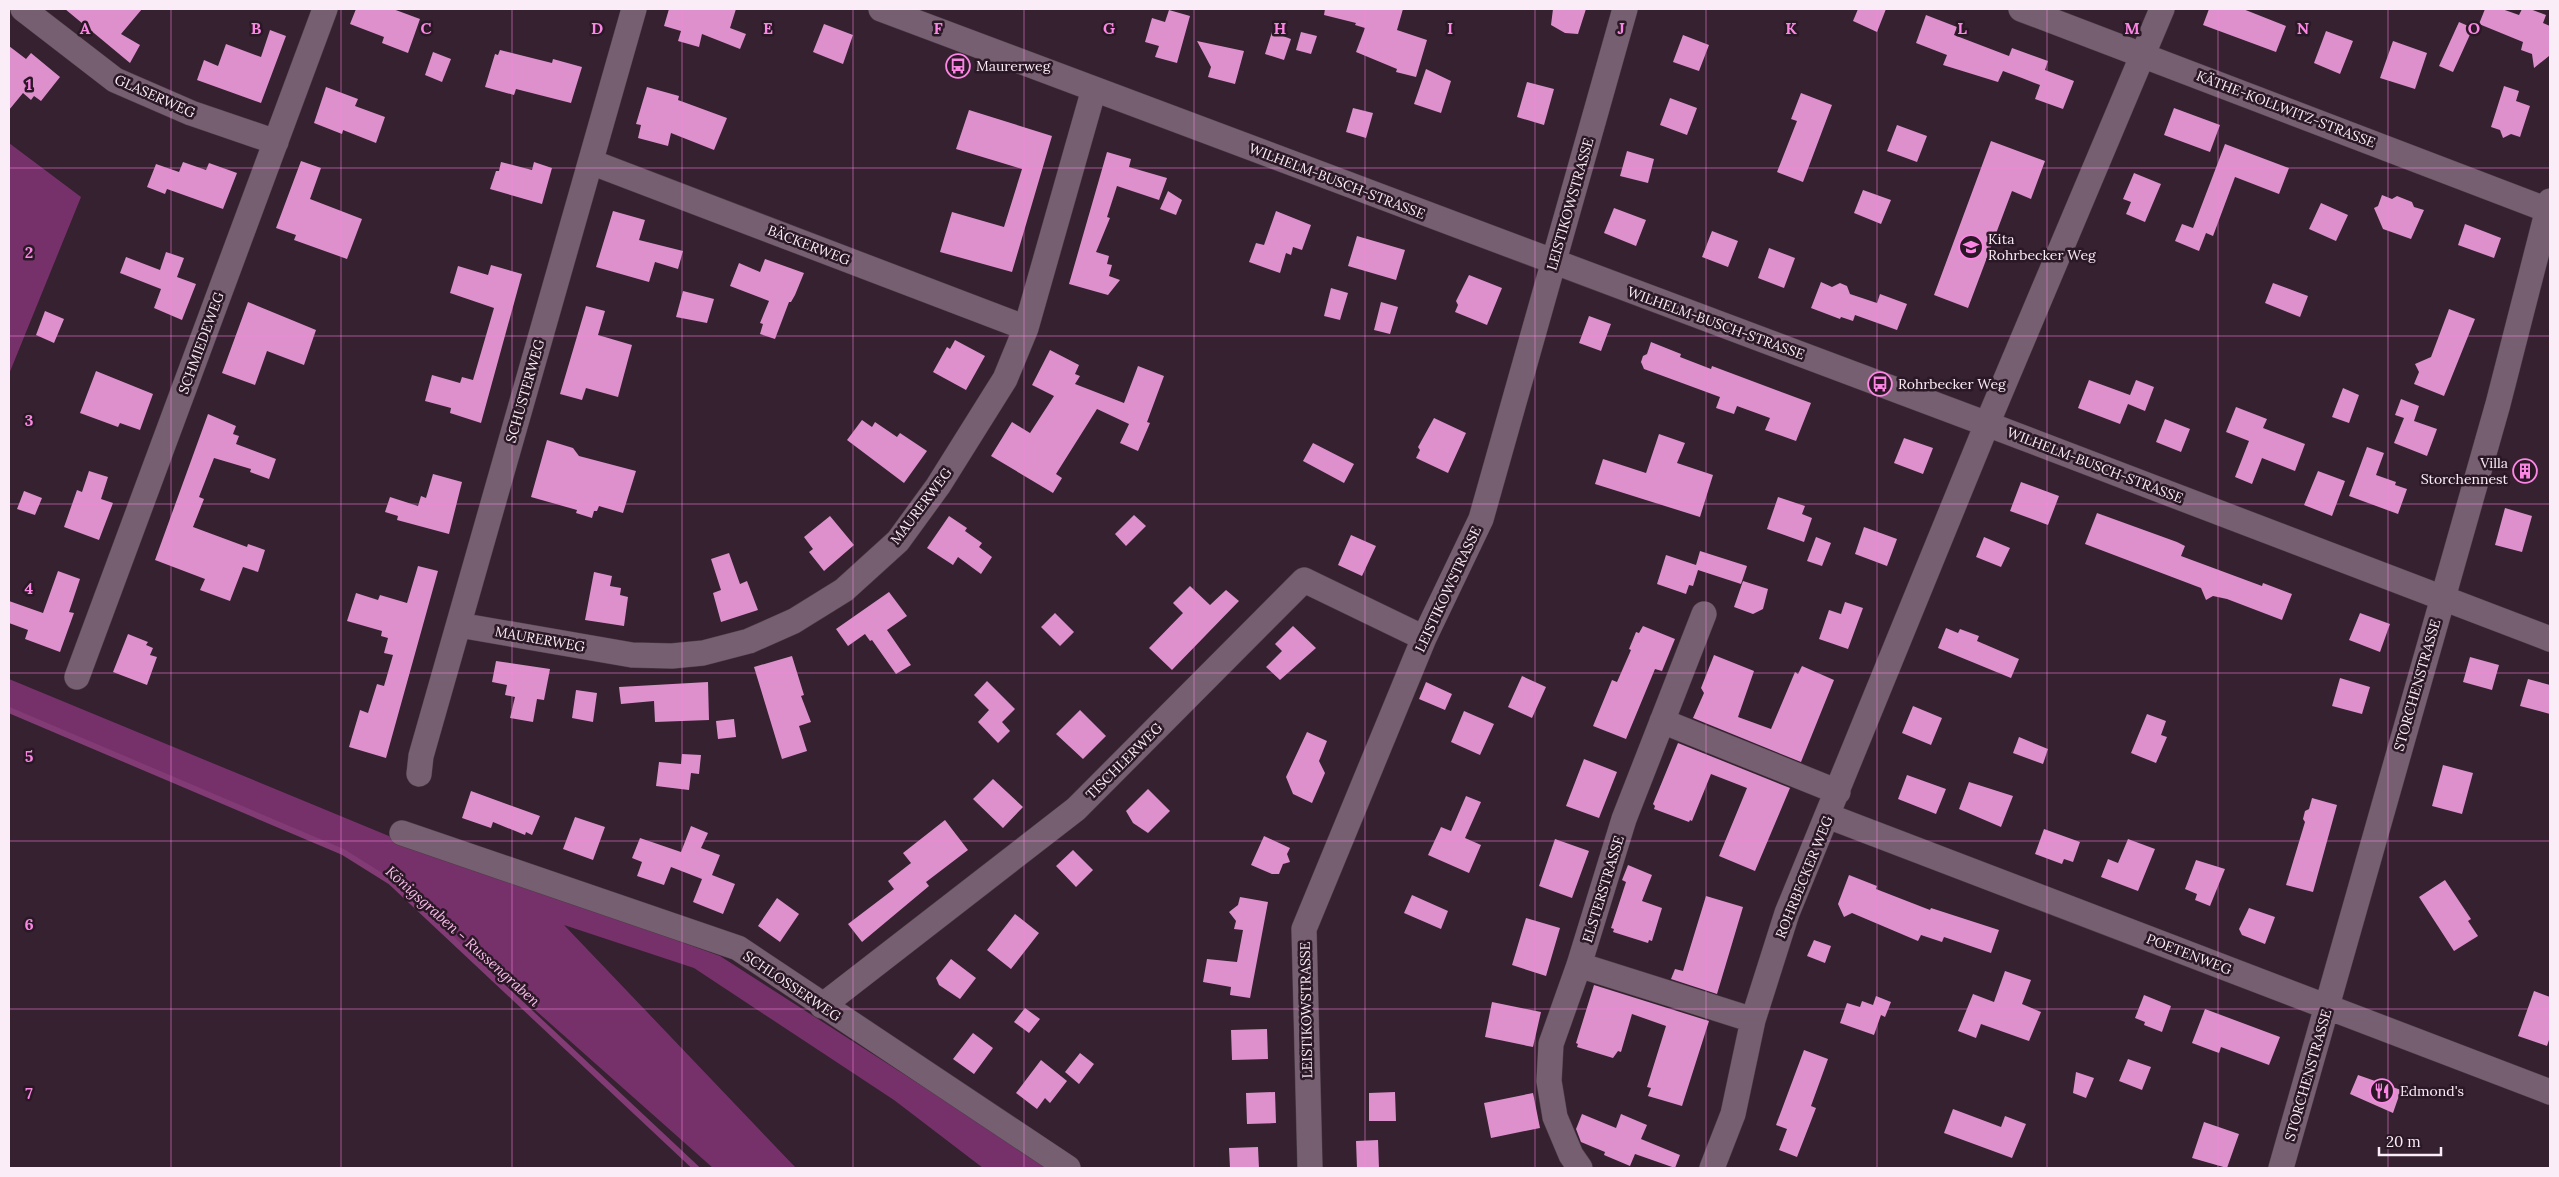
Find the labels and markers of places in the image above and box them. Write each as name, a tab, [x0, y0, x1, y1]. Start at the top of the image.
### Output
bus stop icon: Maurerweg	[945, 53, 971, 79]
place label: Maurerweg	[976, 57, 1051, 75]
place label: Kita Rohrbecker Weg	[1988, 230, 2096, 264]
school or university icon: Kita Rohrbecker Weg	[1958, 234, 1984, 260]
bus stop icon: Rohrbecker Weg	[1867, 371, 1893, 397]
place label: Rohrbecker Weg	[1898, 375, 2006, 393]
place label: Villa Storchennest	[2421, 454, 2509, 488]
building icon: Villa Storchennest	[2512, 458, 2538, 484]
restaurant icon: Edmond's	[2369, 1078, 2395, 1104]
place label: Edmond's	[2400, 1082, 2464, 1100]

